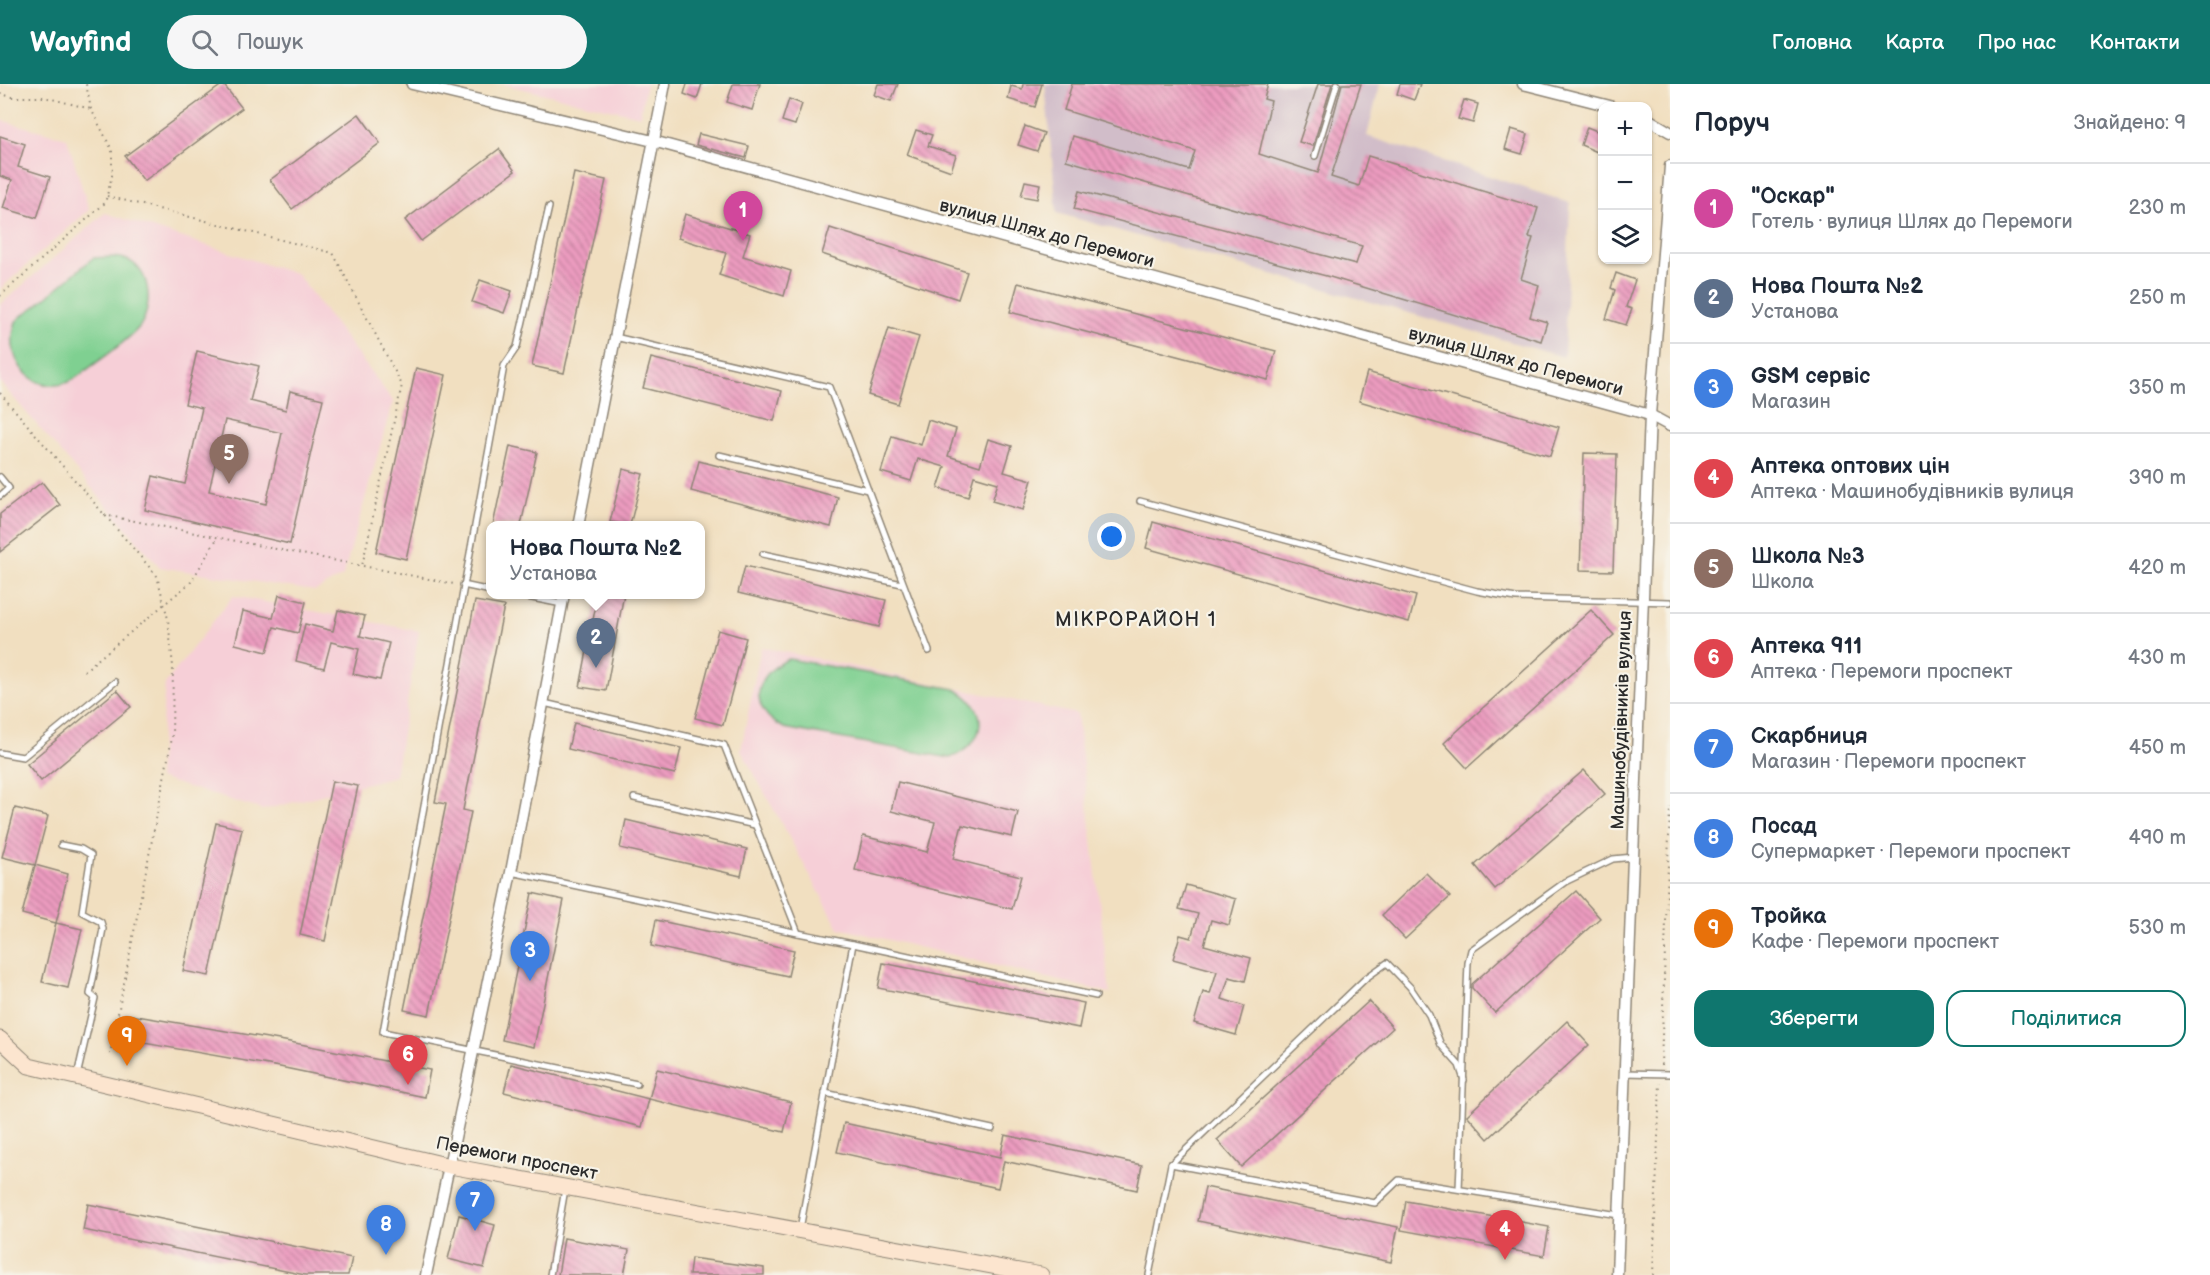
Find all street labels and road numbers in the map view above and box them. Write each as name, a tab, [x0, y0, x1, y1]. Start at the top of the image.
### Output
street label: вулиця Шлях до Перемоги	[937, 195, 1156, 272]
street label: вулиця Шлях до Перемоги	[1406, 323, 1625, 400]
street label: Машинобудівників вулиця	[1607, 610, 1636, 830]
street label: Перемоги проспект	[434, 1133, 600, 1185]

